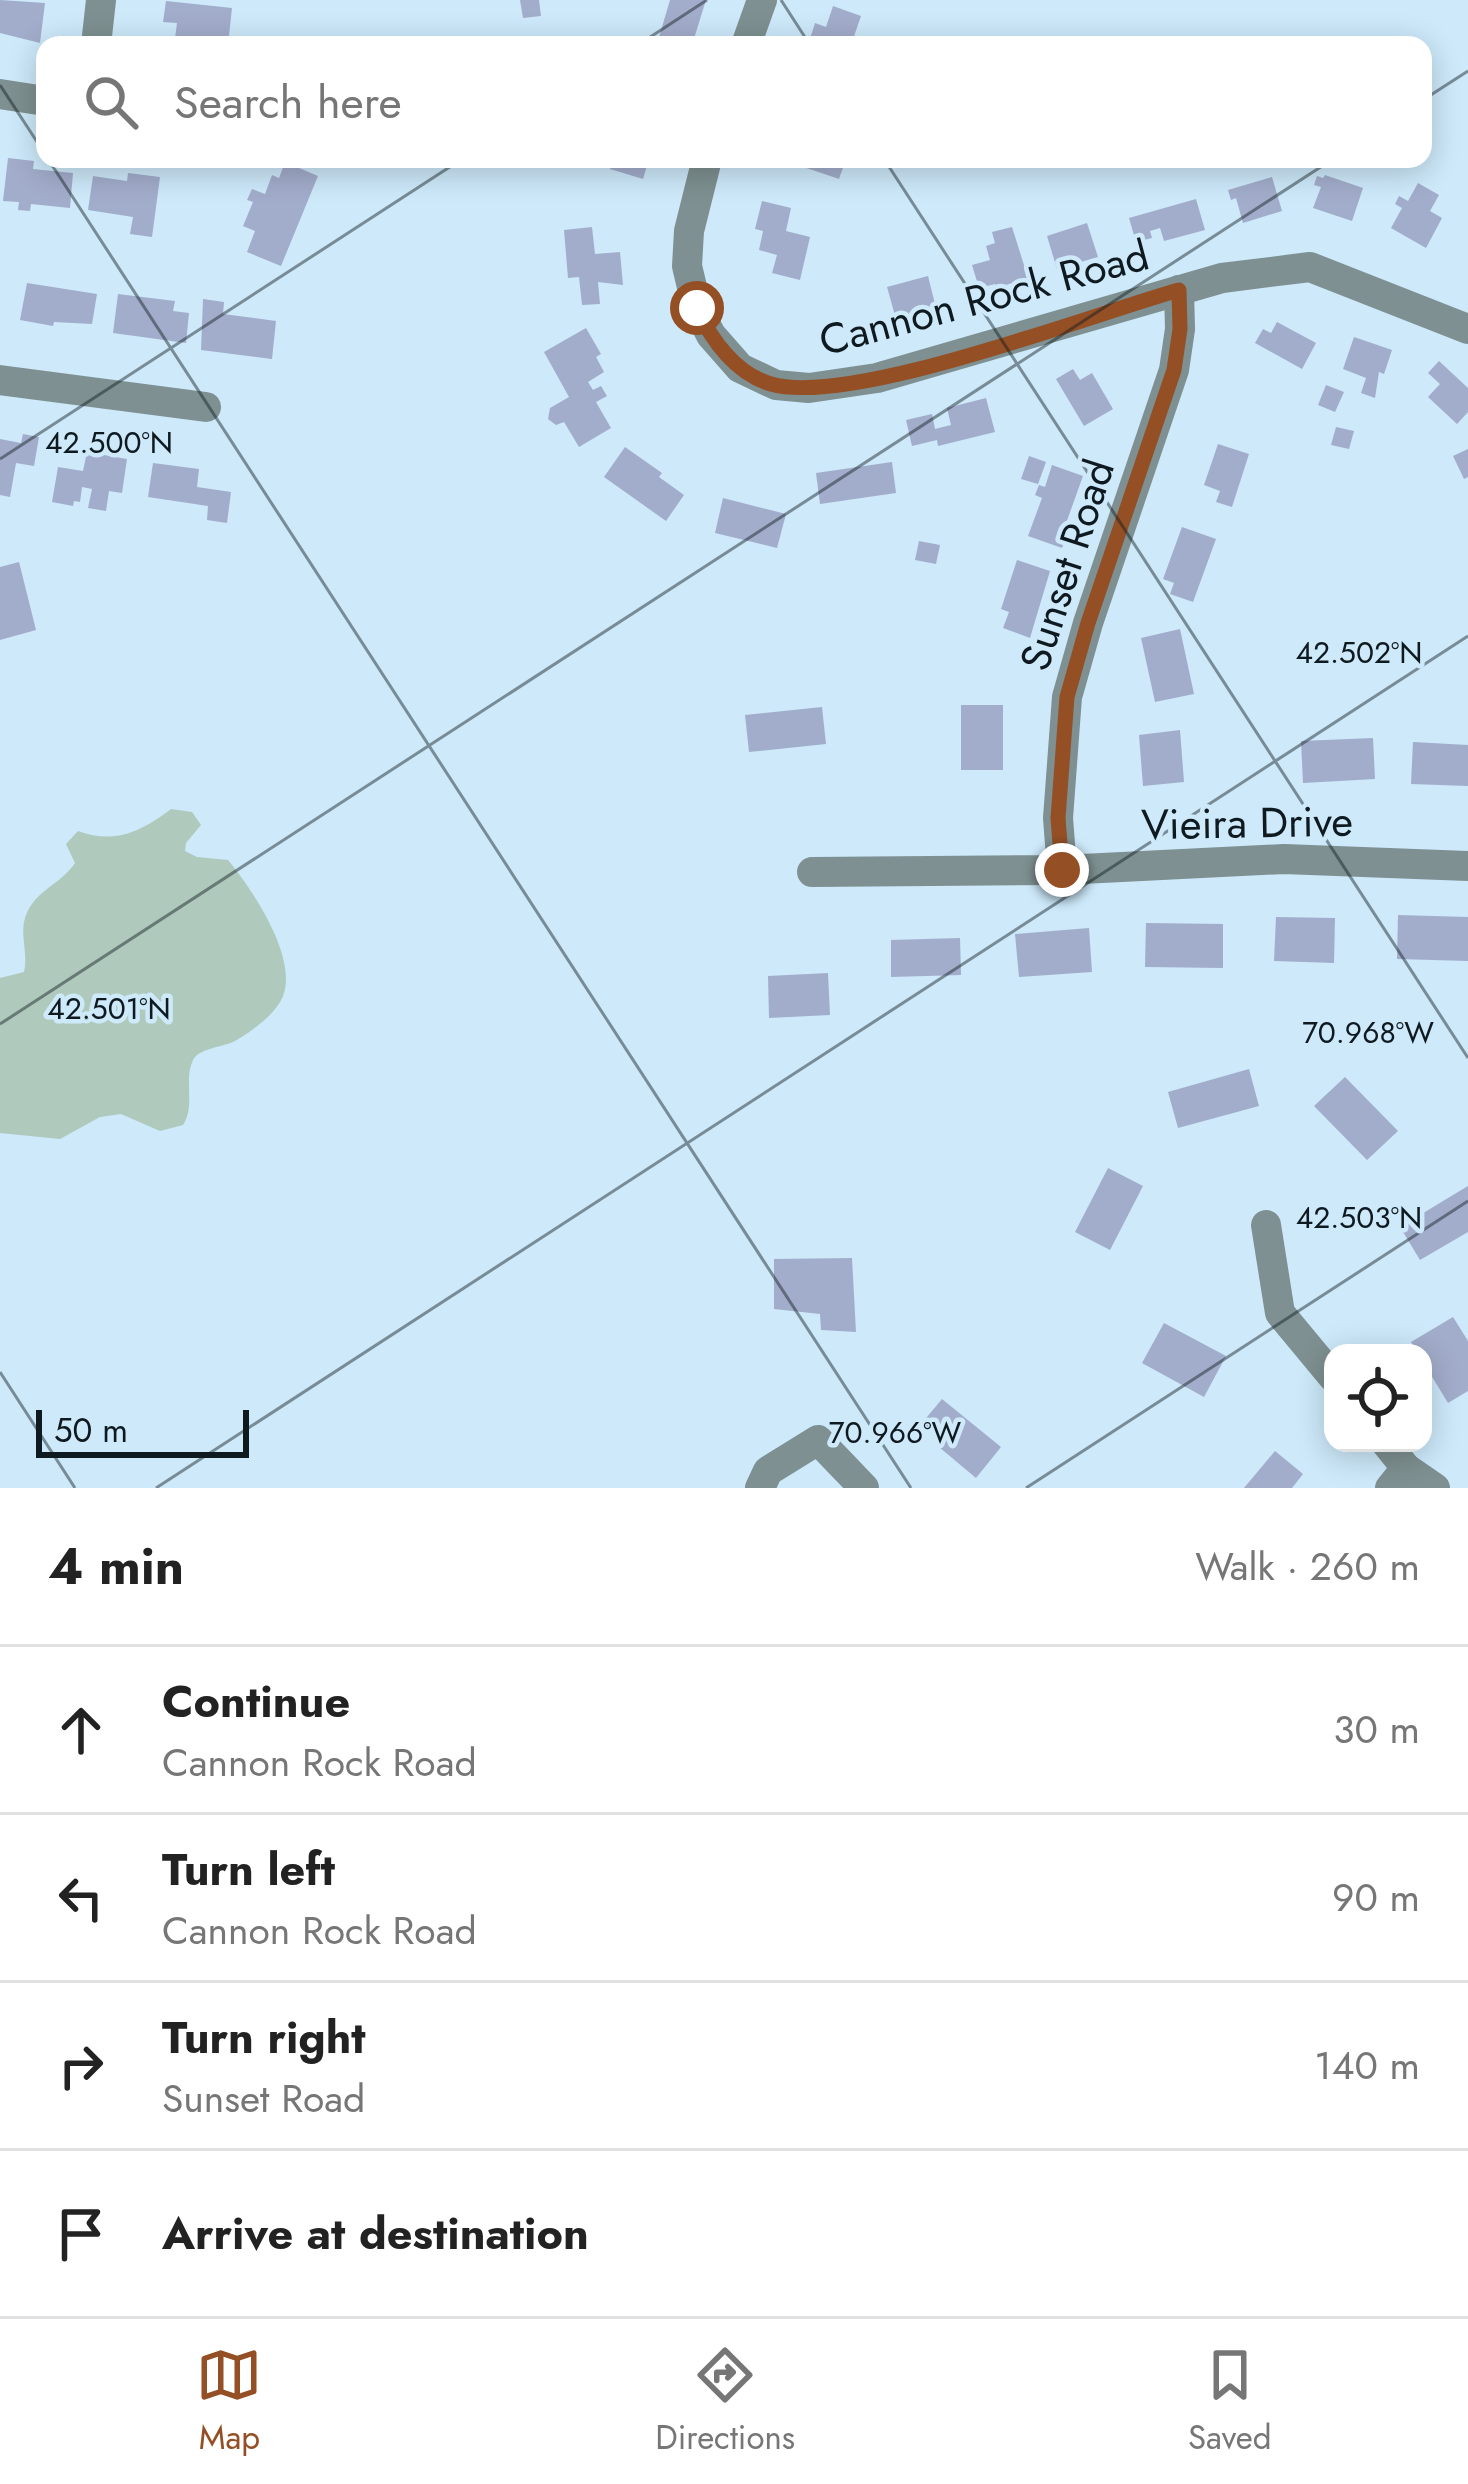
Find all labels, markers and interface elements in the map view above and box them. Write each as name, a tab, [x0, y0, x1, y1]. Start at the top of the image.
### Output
search box	[36, 36, 1432, 168]
icon: search	[78, 69, 144, 135]
text: Search here	[174, 70, 402, 135]
street label: Cannon Rock Road	[812, 225, 1156, 371]
route start	[670, 281, 724, 335]
text: 42.500°N	[45, 421, 173, 464]
street label: Sunset Road	[1004, 451, 1130, 679]
text: 42.502°N	[1295, 631, 1423, 674]
street label: Vieira Drive	[1141, 791, 1353, 855]
route end	[1035, 843, 1089, 897]
text: 42.501°N	[47, 987, 171, 1030]
text: 70.968°W	[1302, 1011, 1434, 1054]
text: 42.503°N	[1296, 1196, 1422, 1239]
map controls	[1324, 1344, 1432, 1452]
button: locate	[1324, 1344, 1432, 1452]
scale bar	[36, 1404, 249, 1457]
text: 50 m	[54, 1407, 128, 1454]
text: 70.966°W	[829, 1411, 962, 1454]
text: 4 min	[48, 1529, 184, 1603]
text: Walk · 260 m	[1195, 1538, 1420, 1595]
text: Continue	[162, 1669, 350, 1734]
icon: ahead	[48, 1697, 114, 1763]
text: 30 m	[1333, 1701, 1420, 1758]
text: Cannon Rock Road	[162, 1734, 477, 1791]
text: Turn left	[162, 1837, 335, 1902]
icon: left	[48, 1865, 114, 1931]
text: 90 m	[1332, 1869, 1420, 1926]
text: Cannon Rock Road	[162, 1902, 477, 1959]
text: Turn right	[162, 2005, 366, 2070]
icon: right	[48, 2033, 114, 2099]
text: 140 m	[1314, 2037, 1420, 2094]
text: Sunset Road	[162, 2070, 365, 2127]
icon: arrive	[48, 2201, 114, 2267]
text: Arrive at destination	[162, 2201, 589, 2266]
tab: Map	[196, 2342, 262, 2461]
tab: Directions	[655, 2342, 795, 2461]
tab: Saved	[1188, 2342, 1272, 2461]

